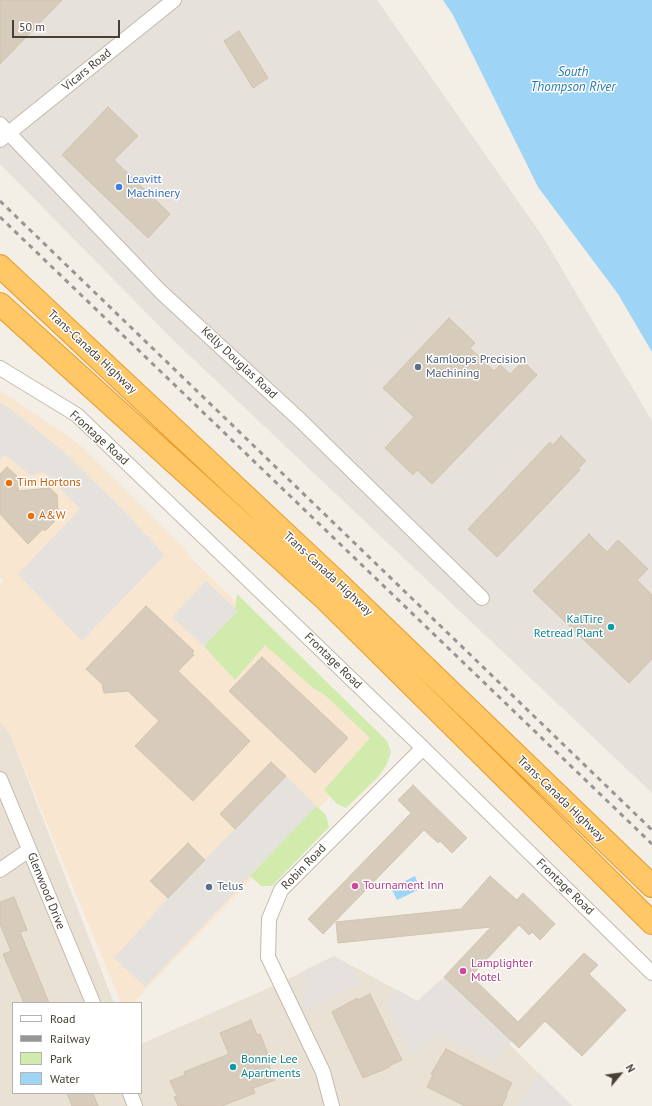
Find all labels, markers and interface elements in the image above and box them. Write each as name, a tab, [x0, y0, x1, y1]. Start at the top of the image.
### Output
scale bar	[14, 12, 122, 38]
text: 50 m	[19, 19, 45, 34]
street label: Vicars Road	[59, 46, 115, 94]
water label: South Thompson River	[530, 64, 616, 95]
place label: Leavitt Machinery	[127, 173, 180, 201]
marker: Leavitt Machinery	[114, 182, 124, 192]
street label: Trans-Canada Highway	[44, 307, 140, 397]
street label: Kelly Douglas Road	[198, 324, 280, 402]
place label: Kamloops Precision Machining	[426, 353, 526, 381]
marker: Kamloops Precision Machining	[413, 362, 423, 372]
street label: Frontage Road	[67, 408, 131, 468]
place label: Tim Hortons	[17, 476, 81, 490]
marker: Tim Hortons	[4, 478, 14, 488]
place label: A&W	[39, 509, 66, 523]
marker: A&W	[26, 511, 36, 521]
street label: Trans-Canada Highway	[280, 529, 376, 619]
place label: KalTire Retread Plant	[534, 613, 603, 641]
marker: KalTire Retread Plant	[606, 622, 616, 632]
street label: Frontage Road	[301, 630, 365, 692]
street label: Trans-Canada Highway	[514, 753, 608, 845]
street label: Robin Road	[279, 841, 329, 893]
street label: Glenwood Drive	[24, 850, 68, 932]
street label: Frontage Road	[533, 856, 597, 918]
place label: Tournament Inn	[363, 879, 444, 893]
place label: Telus	[217, 880, 243, 894]
marker: Tournament Inn	[350, 881, 360, 891]
marker: Telus	[204, 882, 214, 892]
place label: Lamplighter Motel	[471, 957, 533, 985]
marker: Lamplighter Motel	[458, 966, 468, 976]
legend	[12, 1002, 142, 1094]
text: Road	[50, 1011, 75, 1026]
text: Railway	[50, 1031, 90, 1046]
text: Park	[50, 1051, 72, 1066]
place label: Bonnie Lee Apartments	[241, 1053, 300, 1081]
north arrow	[600, 1054, 640, 1094]
marker: Bonnie Lee Apartments	[228, 1062, 238, 1072]
text: N	[623, 1062, 638, 1075]
text: Water	[50, 1071, 80, 1086]

